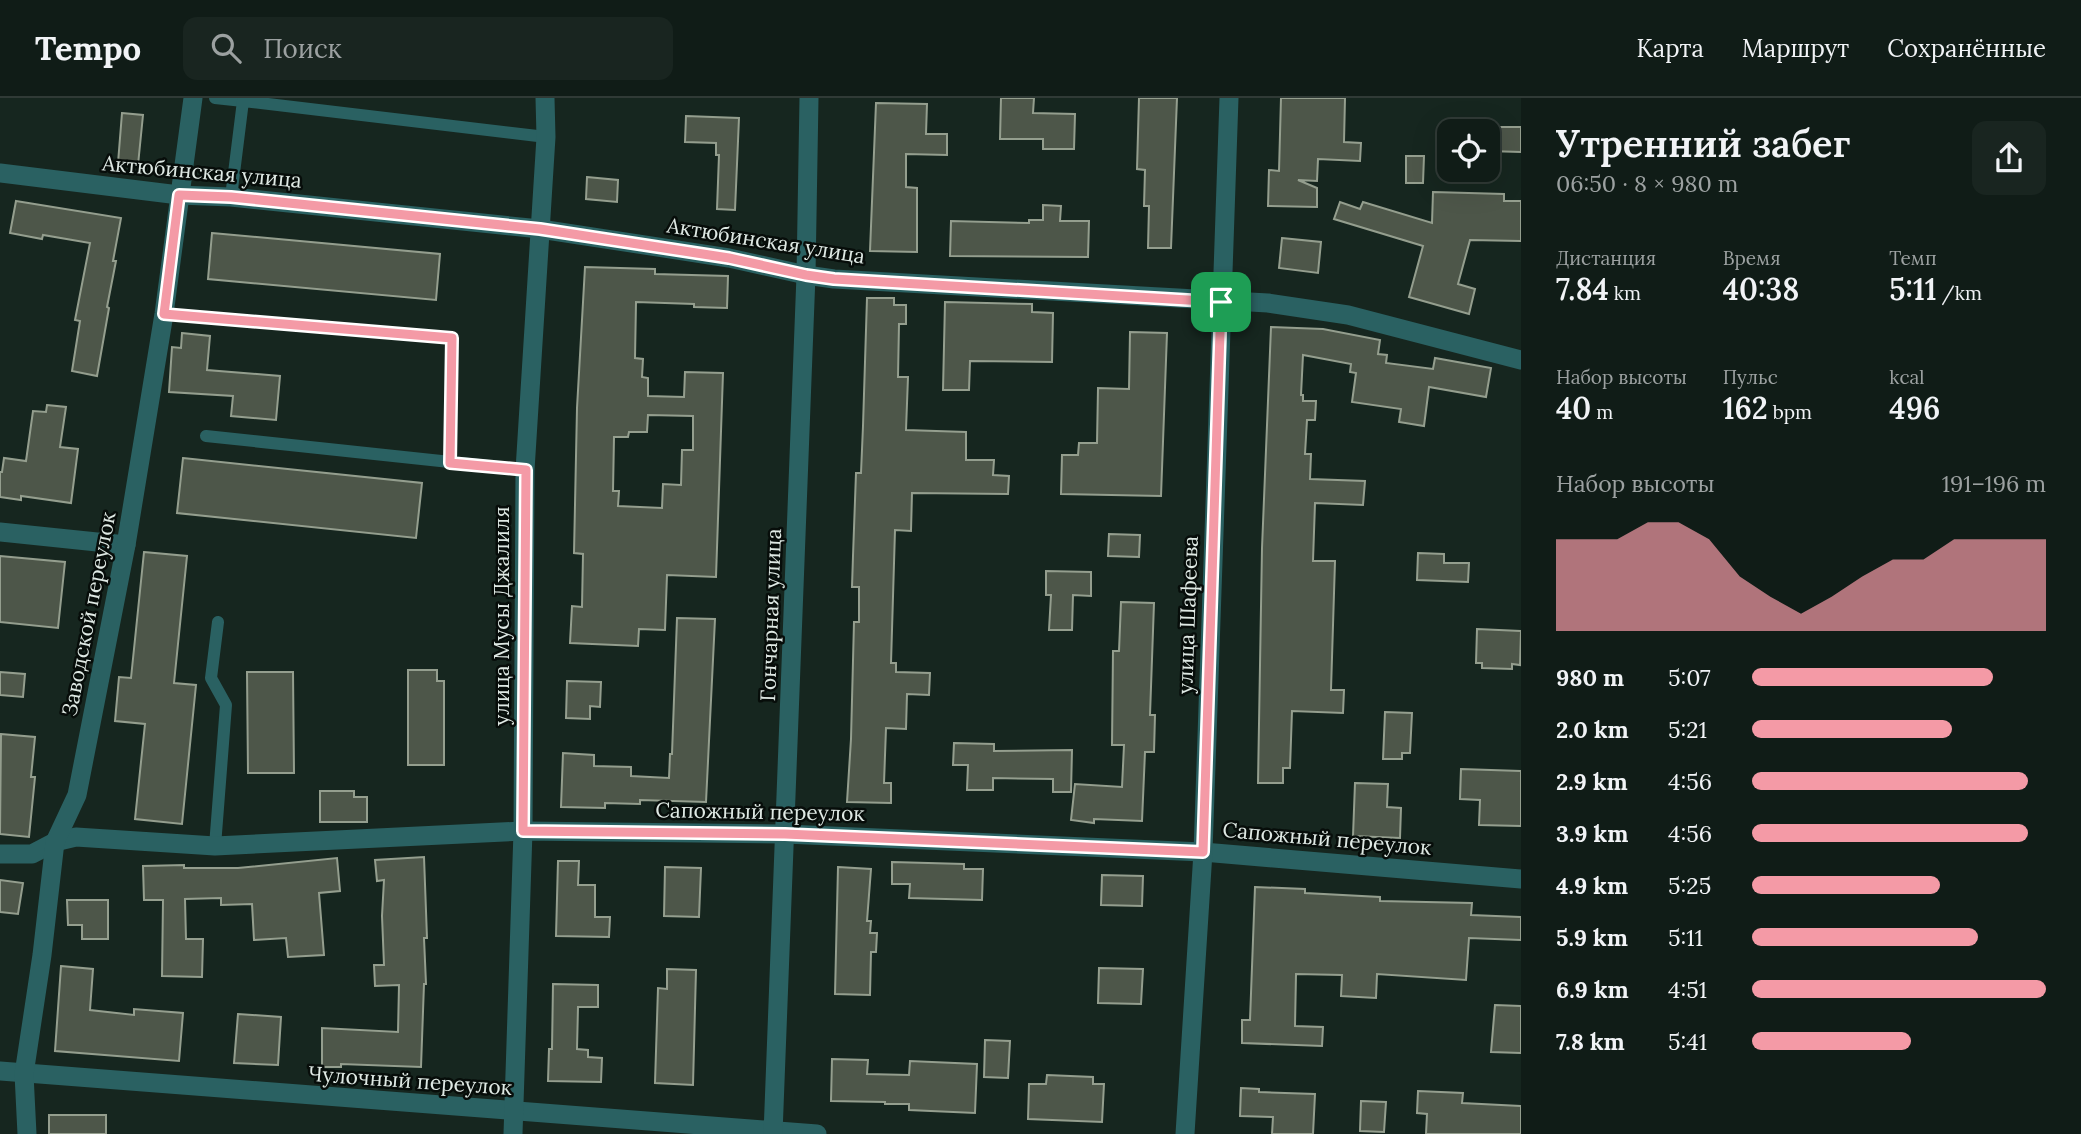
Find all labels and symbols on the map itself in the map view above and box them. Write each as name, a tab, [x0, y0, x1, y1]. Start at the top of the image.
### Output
street label: Актюбинская улица	[100, 149, 303, 194]
street label: Актюбинская улица	[664, 211, 867, 270]
pin	[1191, 272, 1251, 332]
street label: улица Мусы Джалиля	[488, 506, 515, 726]
street label: Заводской переулок	[55, 509, 122, 718]
street label: Гончарная улица	[754, 528, 787, 702]
street label: улица Шафеева	[1171, 535, 1204, 695]
street label: Сапожный переулок	[655, 796, 866, 827]
street label: Сапожный переулок	[1222, 816, 1433, 861]
street label: Чулочный переулок	[307, 1060, 514, 1101]

